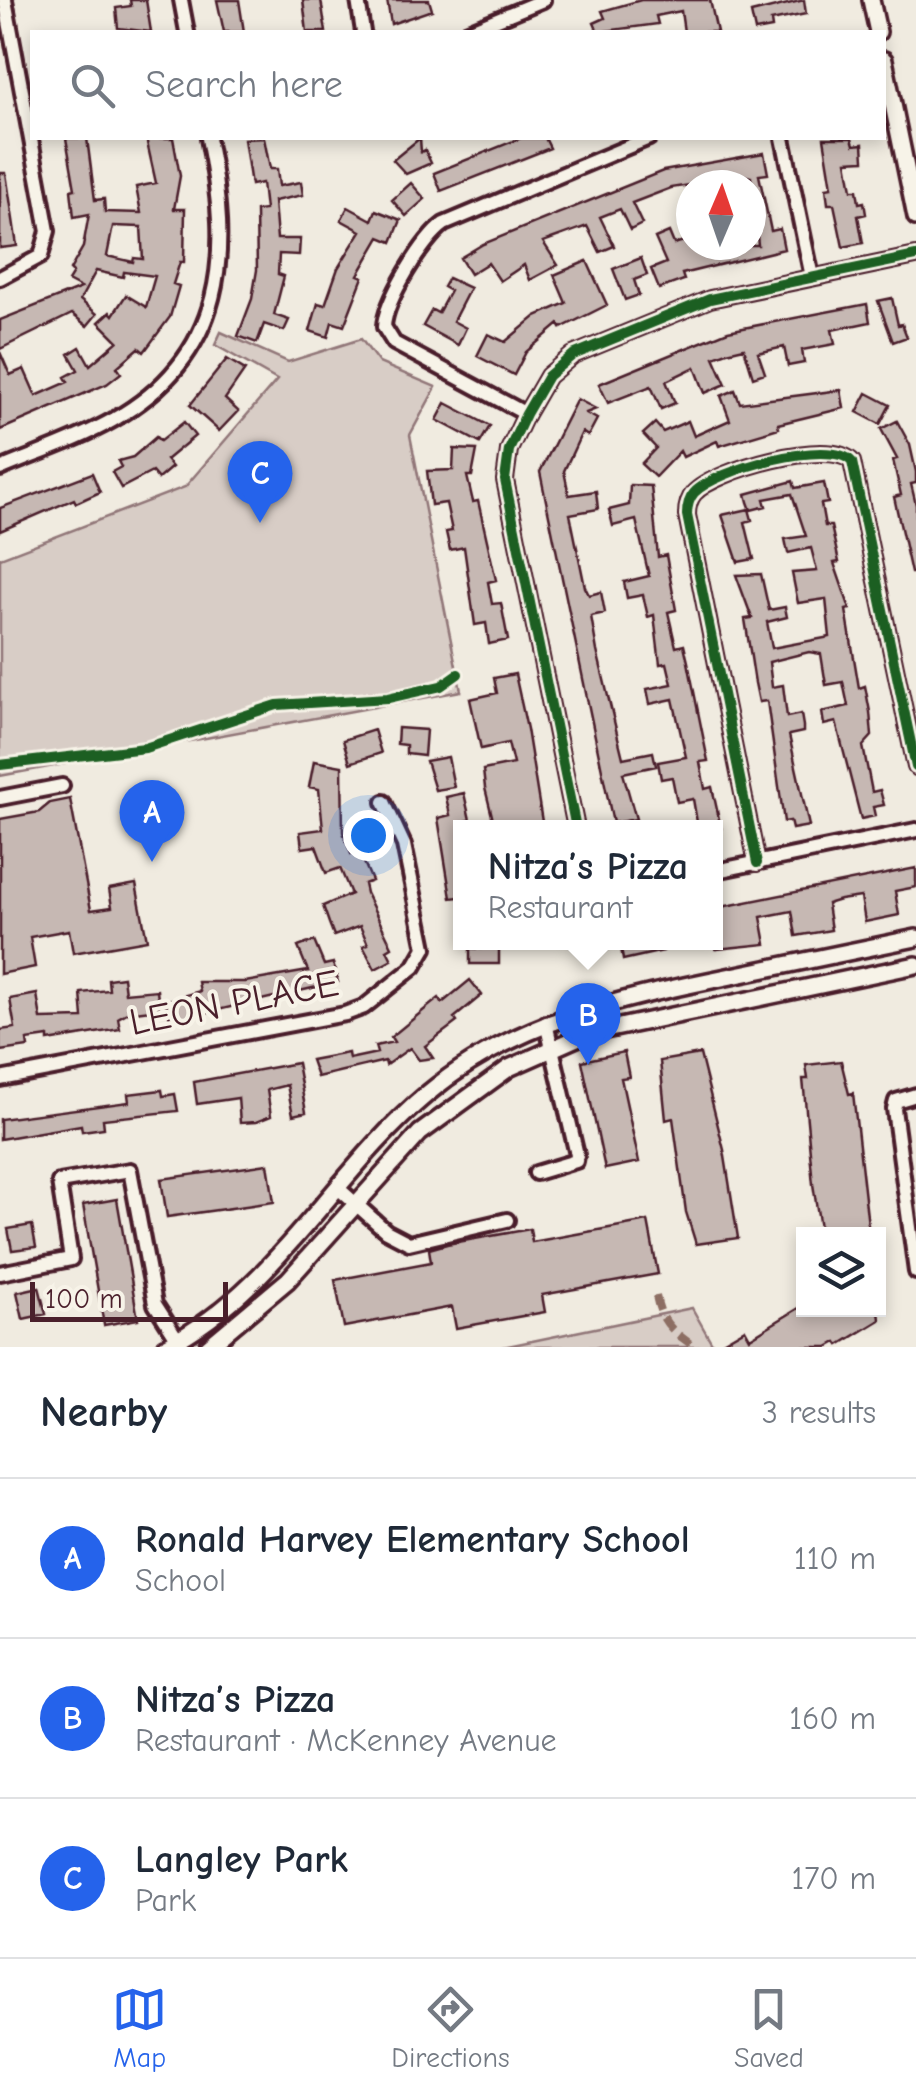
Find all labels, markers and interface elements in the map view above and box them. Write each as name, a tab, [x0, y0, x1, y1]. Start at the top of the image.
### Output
search box	[30, 30, 886, 140]
icon: search	[65, 58, 120, 113]
text: Search here	[145, 63, 343, 107]
north arrow	[676, 170, 766, 260]
pin: C	[228, 440, 292, 523]
pin: A	[120, 780, 184, 862]
your location	[343, 810, 394, 861]
popup	[453, 820, 723, 950]
text: Nitza’s Pizza	[488, 845, 688, 889]
text: Restaurant	[488, 889, 632, 926]
street label: LEON PLACE	[126, 961, 342, 1045]
pin: B	[556, 982, 620, 1065]
map controls	[796, 1227, 886, 1317]
button: layers	[796, 1227, 886, 1317]
scale bar	[30, 1277, 228, 1322]
text: 100 m	[45, 1283, 123, 1315]
text: Nearby	[40, 1388, 167, 1437]
text: 3 results	[762, 1394, 876, 1431]
text: Ronald Harvey Elementary School	[135, 1518, 690, 1562]
text: A	[64, 1540, 81, 1577]
text: 110 m	[794, 1540, 876, 1577]
text: School	[135, 1562, 226, 1599]
text: Nitza’s Pizza	[135, 1678, 335, 1722]
text: B	[63, 1700, 82, 1737]
text: 160 m	[789, 1700, 876, 1737]
text: Restaurant · McKenney Avenue	[135, 1722, 557, 1759]
text: Langley Park	[135, 1838, 348, 1882]
text: C	[63, 1860, 82, 1897]
text: 170 m	[792, 1860, 876, 1897]
text: Park	[135, 1882, 196, 1919]
tab: Map	[112, 1982, 167, 2074]
tab: Directions	[391, 1982, 510, 2074]
tab: Saved	[734, 1982, 804, 2074]

